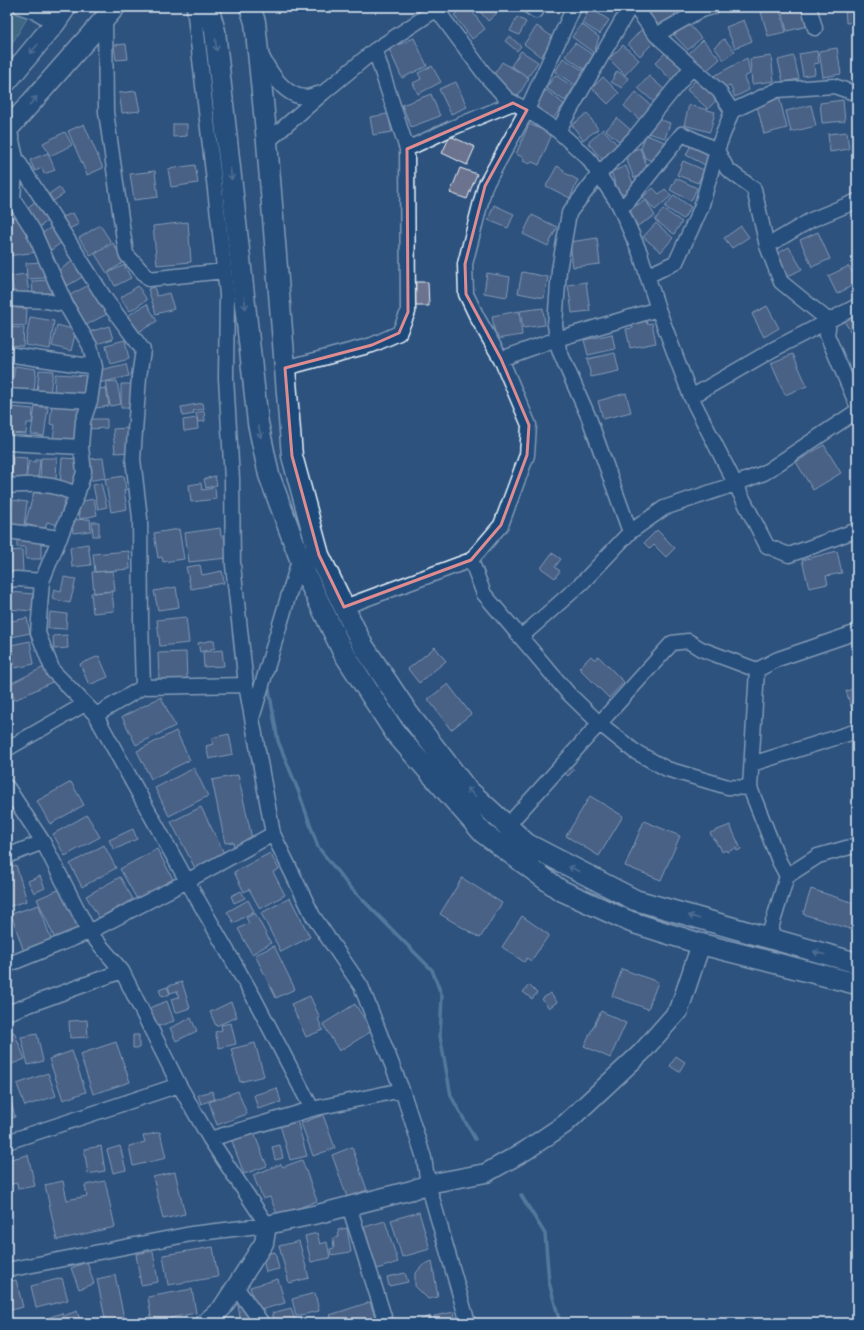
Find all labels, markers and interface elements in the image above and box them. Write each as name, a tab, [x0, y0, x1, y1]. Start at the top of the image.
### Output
one-way arrow	[213, 38, 220, 51]
one-way arrow	[29, 43, 38, 54]
one-way arrow	[28, 96, 37, 106]
one-way arrow	[227, 167, 234, 180]
one-way arrow	[241, 296, 249, 309]
one-way arrow	[257, 426, 265, 439]
one-way arrow	[466, 788, 476, 797]
one-way arrow	[569, 865, 581, 872]
one-way arrow	[688, 913, 701, 920]
one-way arrow	[813, 949, 826, 956]

